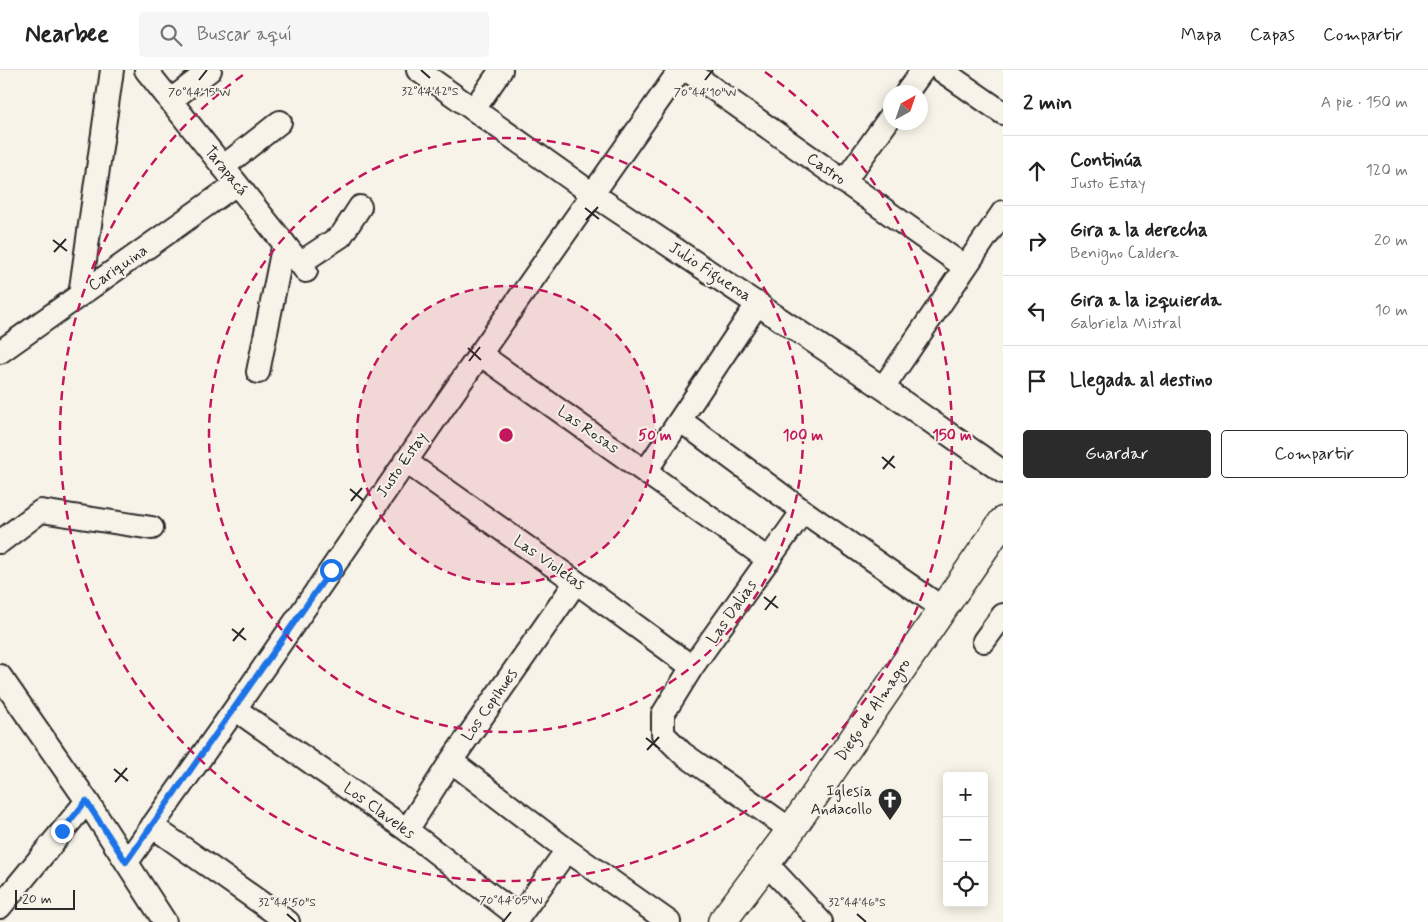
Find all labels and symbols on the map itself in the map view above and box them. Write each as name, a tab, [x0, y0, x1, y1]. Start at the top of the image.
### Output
text: 32°44'42"S	[402, 84, 459, 100]
text: 70°44'15"W	[168, 85, 230, 101]
text: 70°44'10"W	[674, 85, 736, 101]
north arrow	[883, 85, 928, 130]
street label: Tarapacá	[199, 142, 253, 200]
street label: Castro	[802, 148, 850, 190]
street label: Julio Figueroa	[664, 238, 755, 307]
street label: Cariquina	[84, 240, 152, 296]
street label: Las Rosas	[553, 401, 623, 459]
centre of rings	[497, 426, 515, 444]
text: 50 m	[638, 426, 672, 446]
text: 100 m	[783, 426, 823, 446]
text: 150 m	[932, 426, 972, 446]
street label: Justo Estay	[372, 428, 432, 502]
street label: Las Violetas	[509, 531, 589, 595]
route start	[320, 559, 343, 582]
street label: Las Dalias	[702, 576, 762, 648]
street label: Diego de Almagro	[831, 654, 916, 766]
street label: Los Copihues	[457, 664, 523, 746]
street label: Los Claveles	[339, 778, 419, 844]
place label: Iglesia Andacollo	[810, 781, 872, 820]
church icon: Iglesia Andacollo	[877, 787, 903, 821]
route end	[51, 820, 74, 843]
scale bar	[15, 887, 75, 910]
text: 70°44'05"W	[479, 893, 543, 909]
text: 32°44'50"S	[258, 895, 316, 911]
text: 32°44'46"S	[828, 895, 886, 911]

